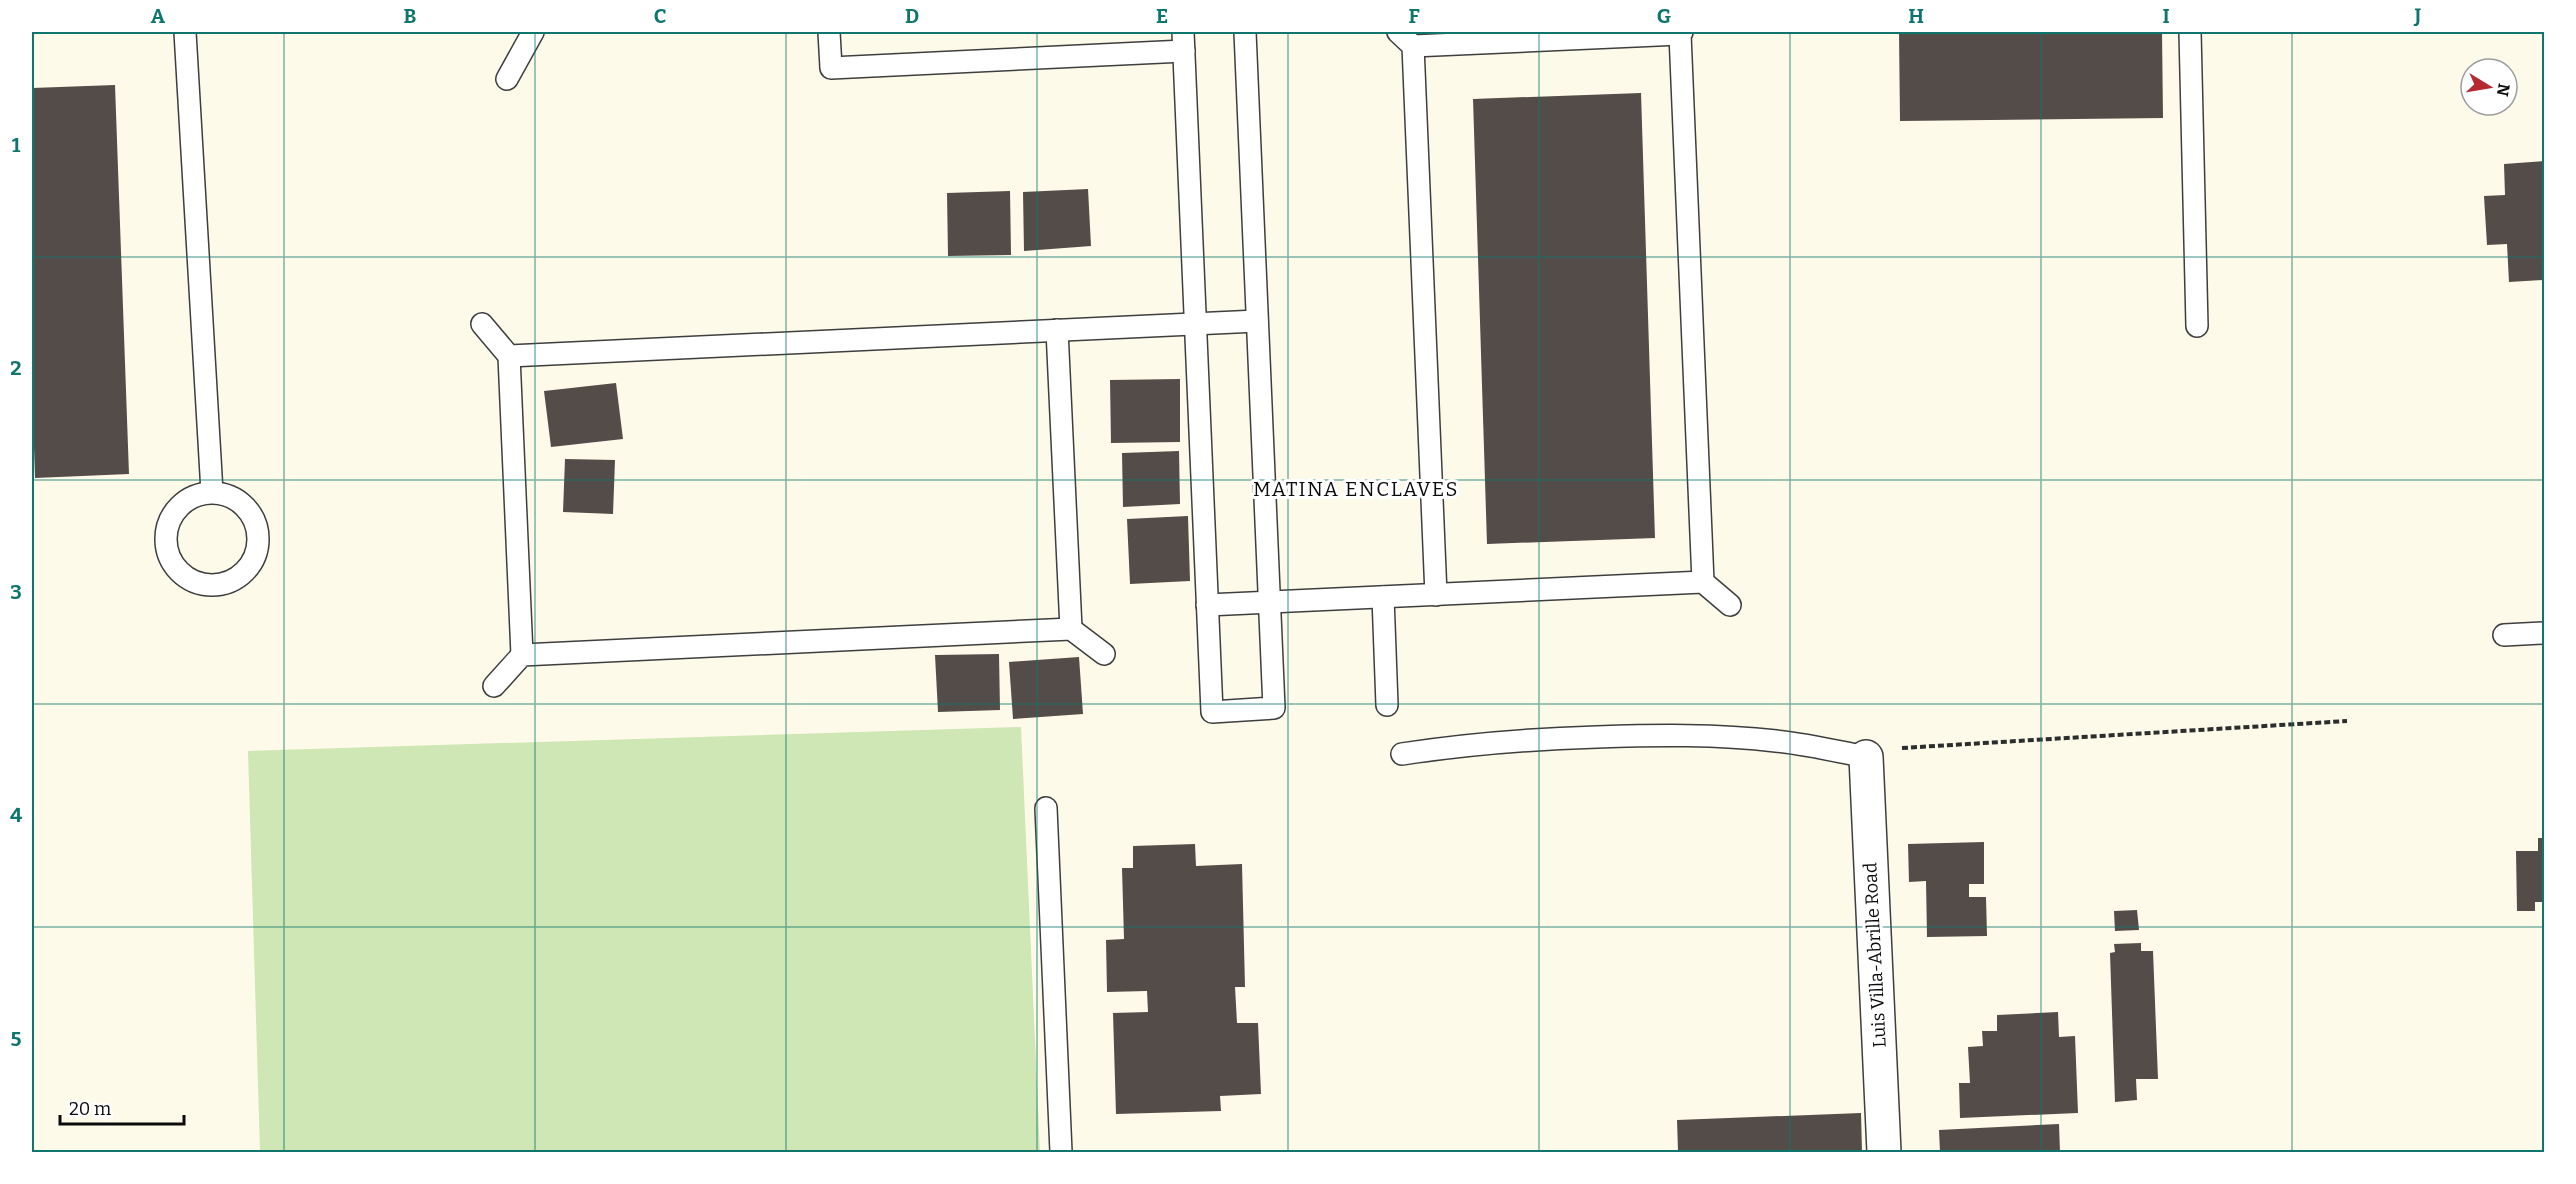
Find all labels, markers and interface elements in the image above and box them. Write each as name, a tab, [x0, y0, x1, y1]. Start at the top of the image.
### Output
text: A	[151, 4, 166, 28]
text: B	[404, 4, 417, 28]
text: C	[654, 4, 666, 28]
text: D	[905, 4, 919, 28]
text: E	[1156, 4, 1168, 28]
text: F	[1408, 4, 1420, 28]
text: G	[1657, 4, 1671, 28]
text: H	[1908, 4, 1924, 28]
text: I	[2162, 4, 2170, 28]
text: J	[2414, 4, 2422, 28]
north arrow	[2459, 57, 2519, 117]
text: N	[2493, 82, 2514, 98]
text: 1	[12, 133, 21, 157]
text: 2	[10, 356, 22, 380]
district label: MATINA ENCLAVES	[1253, 477, 1459, 501]
text: 3	[10, 580, 22, 604]
text: 4	[10, 803, 22, 827]
street label: Luis Villa-Abrille Road	[1859, 862, 1891, 1048]
text: 5	[11, 1027, 22, 1051]
scale bar	[60, 1088, 184, 1126]
text: 20 m	[69, 1098, 111, 1120]

